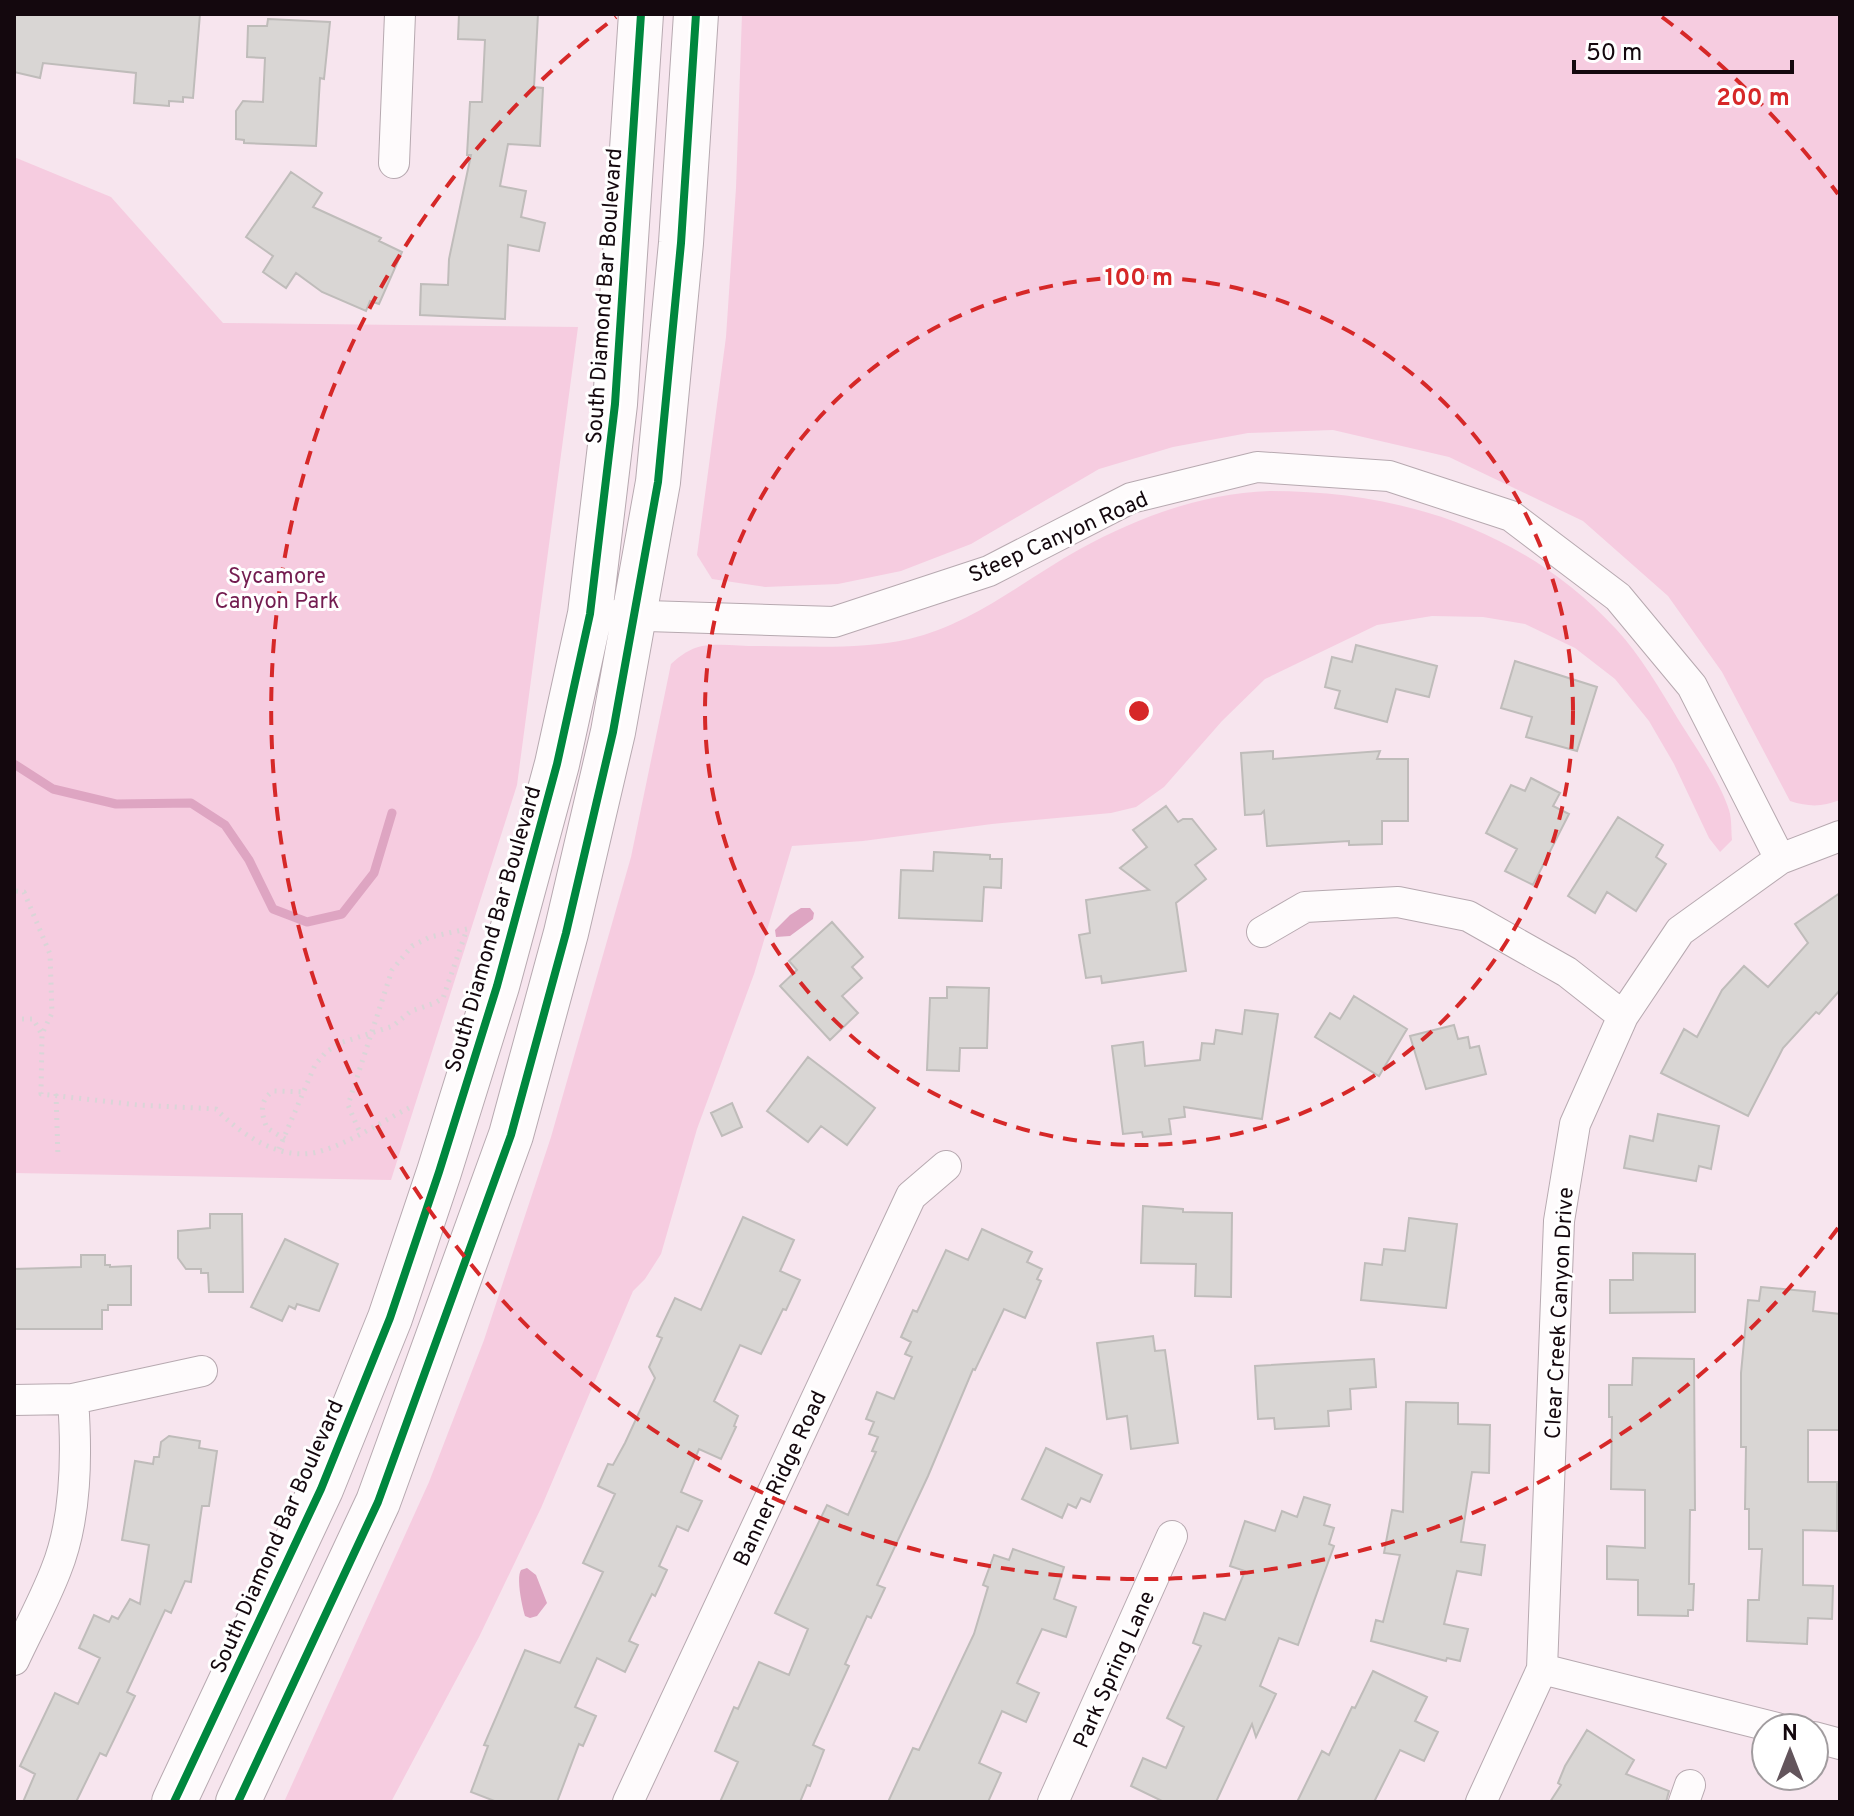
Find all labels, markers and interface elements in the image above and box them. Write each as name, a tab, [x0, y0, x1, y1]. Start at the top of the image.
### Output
scale bar	[1574, 24, 1792, 74]
text: 50 m	[1586, 39, 1642, 69]
text: 200 m	[1716, 84, 1790, 114]
street label: South Diamond Bar Boulevard	[582, 147, 629, 445]
text: 100 m	[1105, 264, 1173, 294]
street label: Steep Canyon Road	[965, 487, 1153, 590]
park label: Sycamore Canyon Park	[214, 564, 340, 616]
centre of rings	[1125, 697, 1153, 725]
street label: South Diamond Bar Boulevard	[441, 783, 548, 1076]
street label: Clear Creek Canyon Drive	[1540, 1186, 1581, 1440]
street label: Banner Ridge Road	[729, 1387, 834, 1571]
street label: South Diamond Bar Boulevard	[206, 1396, 351, 1678]
street label: Park Spring Lane	[1069, 1587, 1162, 1753]
north arrow	[1750, 1712, 1830, 1792]
text: N	[1782, 1721, 1798, 1748]

